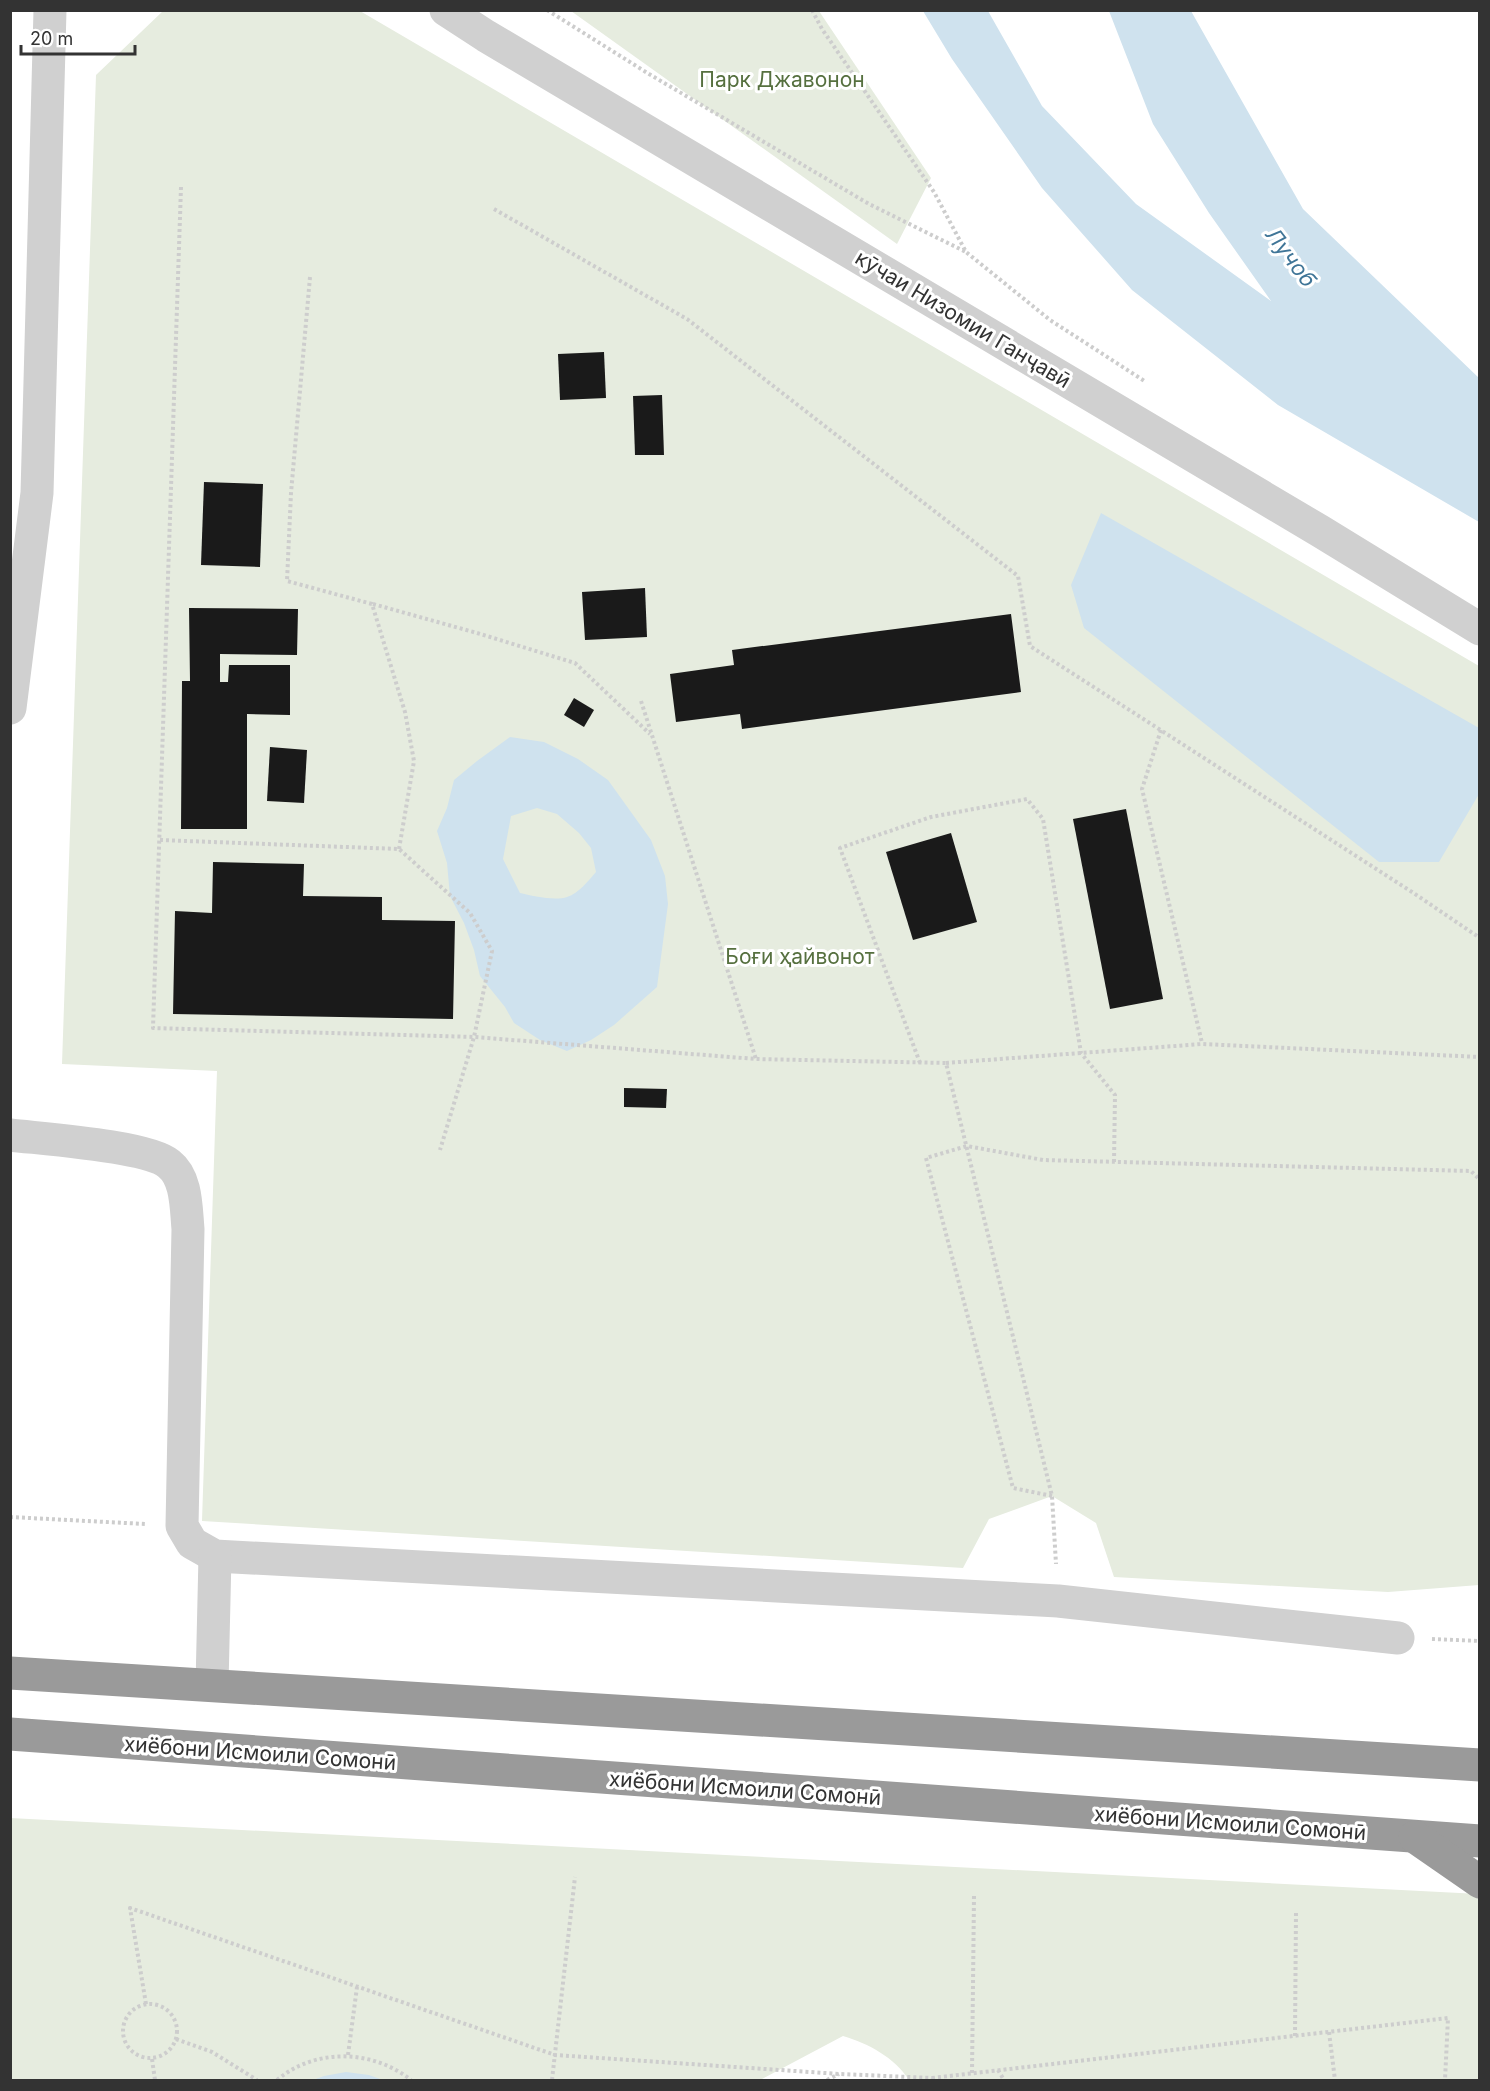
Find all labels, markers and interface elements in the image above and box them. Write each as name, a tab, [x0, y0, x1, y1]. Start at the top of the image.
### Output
scale bar	[21, 18, 135, 56]
text: 20 m	[30, 28, 73, 49]
park label: Парк Джавонон	[699, 67, 865, 92]
water label: Лучоб	[1260, 222, 1322, 293]
street label: кӯчаи Низомии Ганҷавӣ	[851, 245, 1075, 393]
park label: Боғи ҳайвонот	[725, 944, 875, 969]
street label: хиёбони Исмоили Сомонӣ	[123, 1731, 397, 1775]
street label: хиёбони Исмоили Сомонӣ	[608, 1766, 882, 1810]
street label: хиёбони Исмоили Сомонӣ	[1093, 1801, 1367, 1845]

